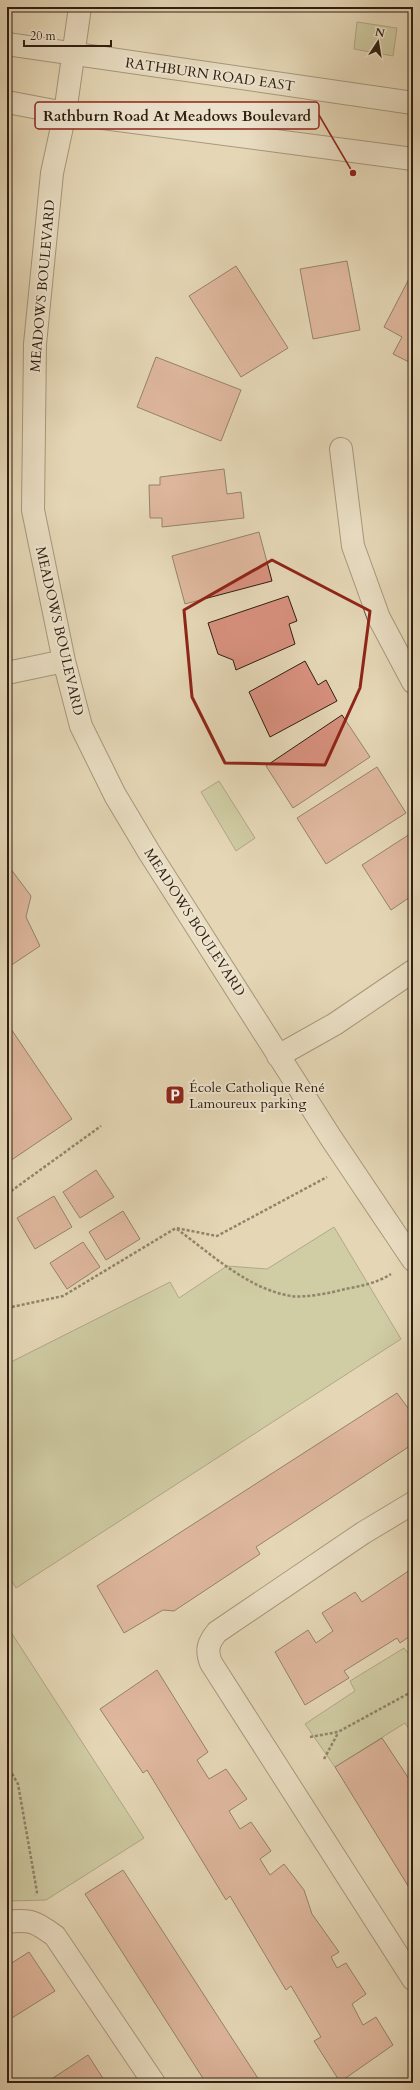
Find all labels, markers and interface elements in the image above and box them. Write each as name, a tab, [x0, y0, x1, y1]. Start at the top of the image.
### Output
scale bar	[24, 22, 111, 48]
north arrow	[358, 22, 398, 62]
text: N	[374, 24, 387, 41]
text: 20 m	[30, 28, 57, 44]
street label: RATHBURN ROAD EAST	[124, 53, 296, 96]
callout: Rathburn Road At Meadows Boulevard	[35, 102, 319, 129]
text: Rathburn Road At Meadows Boulevard	[43, 106, 311, 126]
street label: MEADOWS BOULEVARD	[25, 199, 60, 373]
street label: MEADOWS BOULEVARD	[31, 545, 88, 718]
street label: MEADOWS BOULEVARD	[140, 845, 250, 1000]
place label: École Catholique René Lamoureux parking	[189, 1078, 325, 1113]
parking icon: École Catholique René Lamoureux parking	[164, 1084, 186, 1106]

